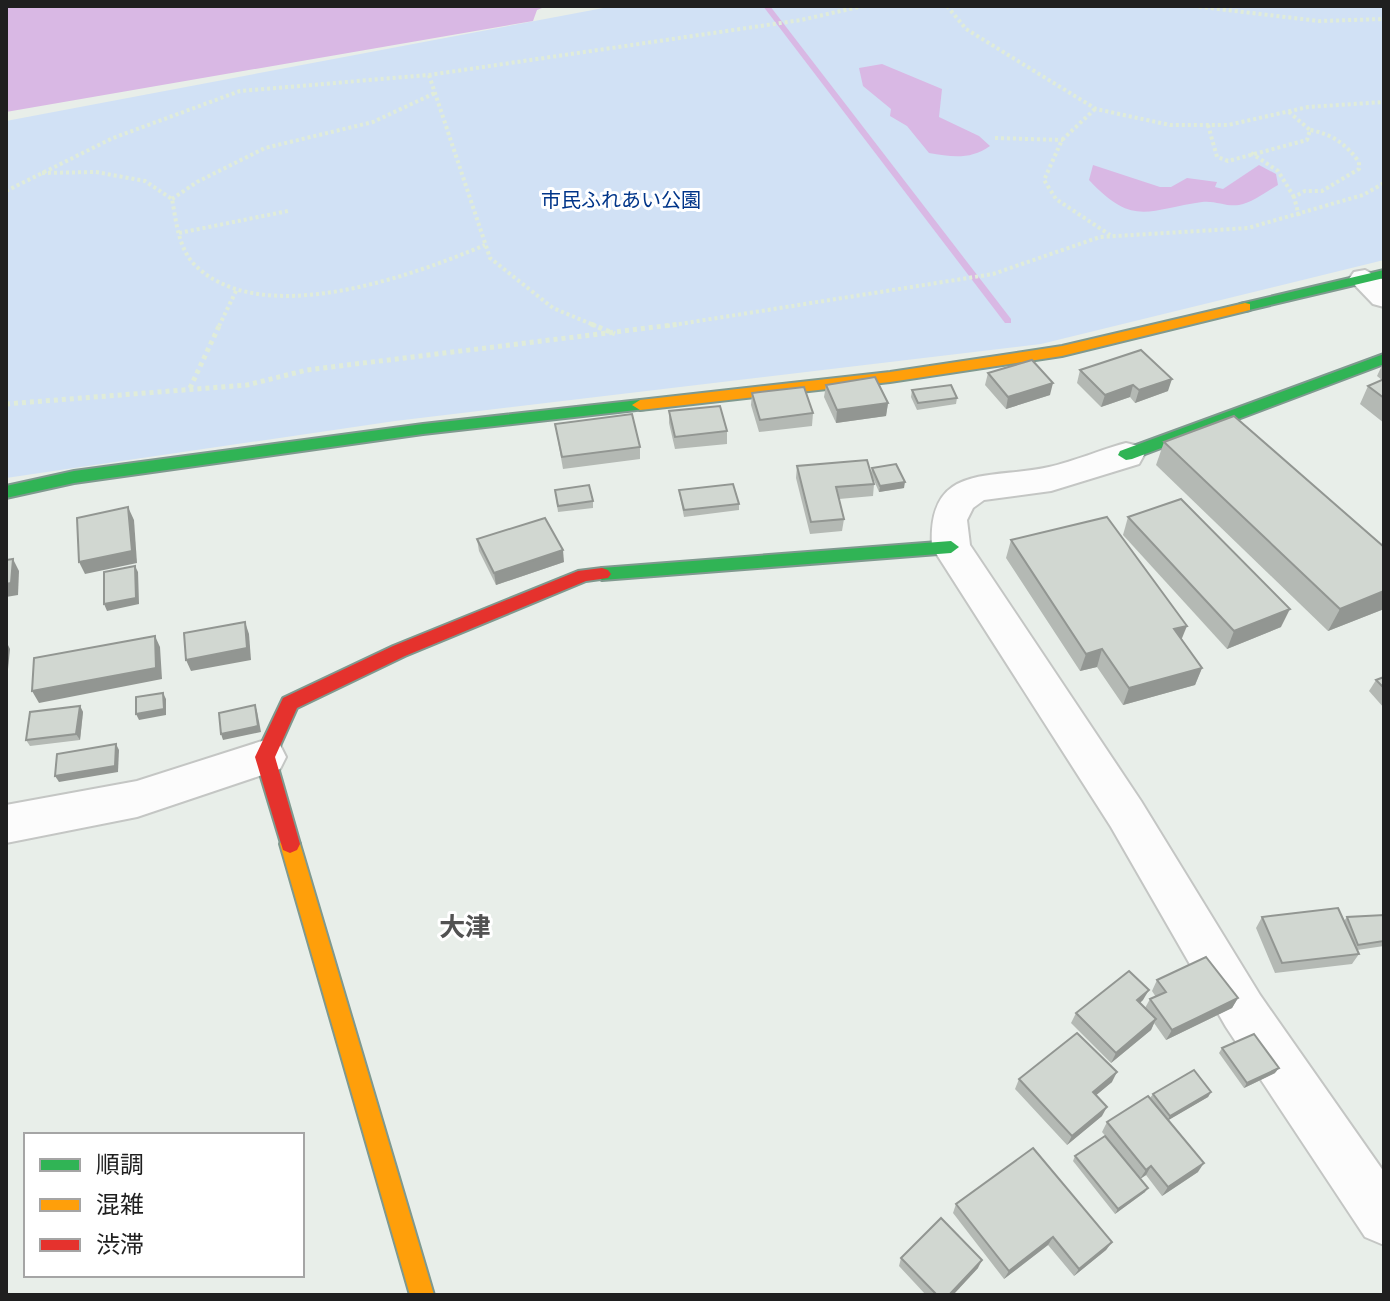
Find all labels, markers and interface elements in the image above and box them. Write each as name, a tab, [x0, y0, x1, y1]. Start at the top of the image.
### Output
park label: 市民ふれあい公園	[541, 187, 701, 212]
district label: 大津	[439, 910, 491, 943]
legend	[24, 1133, 304, 1277]
text: 順調	[96, 1149, 144, 1179]
text: 混雑	[96, 1189, 144, 1219]
text: 渋滞	[96, 1229, 144, 1259]

